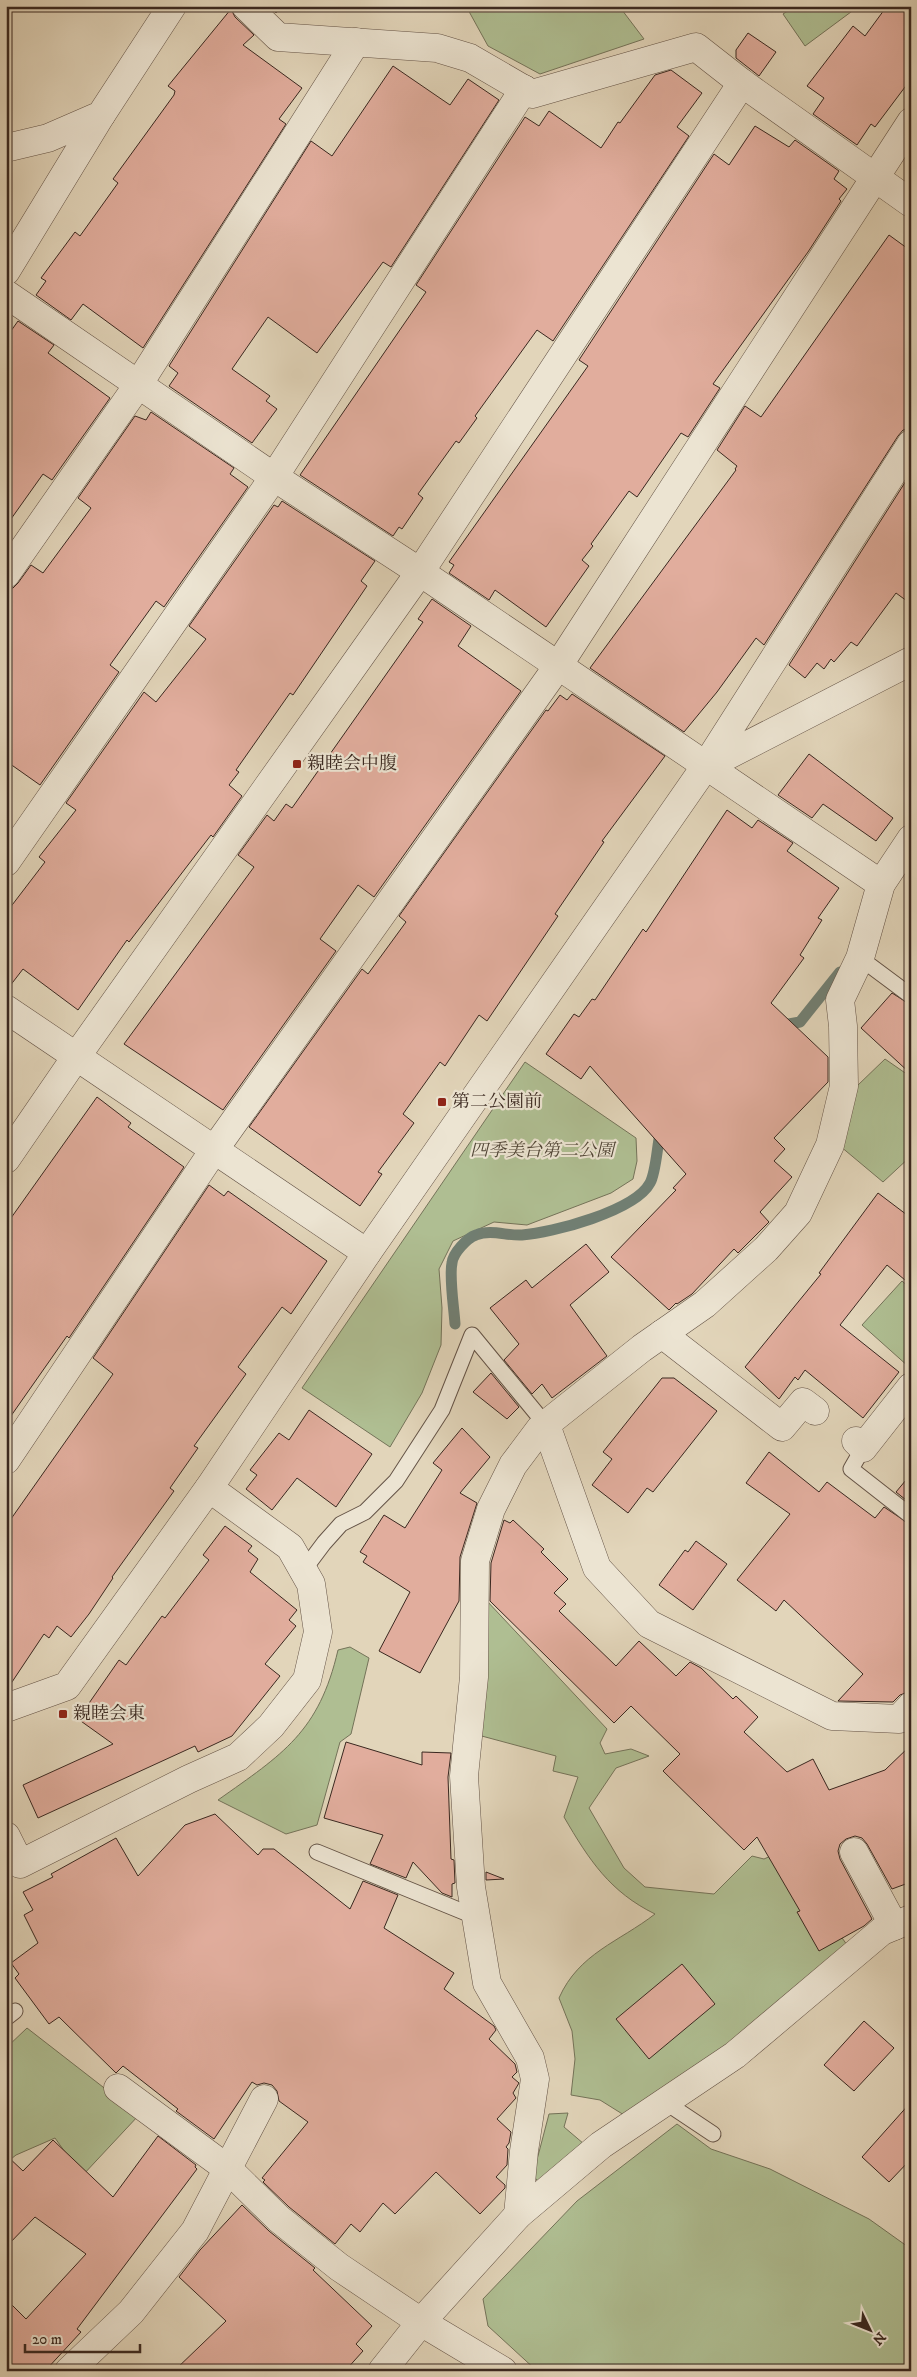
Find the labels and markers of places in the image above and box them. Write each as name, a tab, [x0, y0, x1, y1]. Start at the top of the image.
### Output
place label: 親睦会中腹	[307, 753, 397, 775]
marker: 親睦会中腹	[291, 758, 303, 770]
place label: 第二公園前	[452, 1091, 542, 1113]
marker: 第二公園前	[436, 1096, 448, 1108]
place label: 親睦会東	[73, 1703, 145, 1725]
marker: 親睦会東	[57, 1708, 69, 1720]

